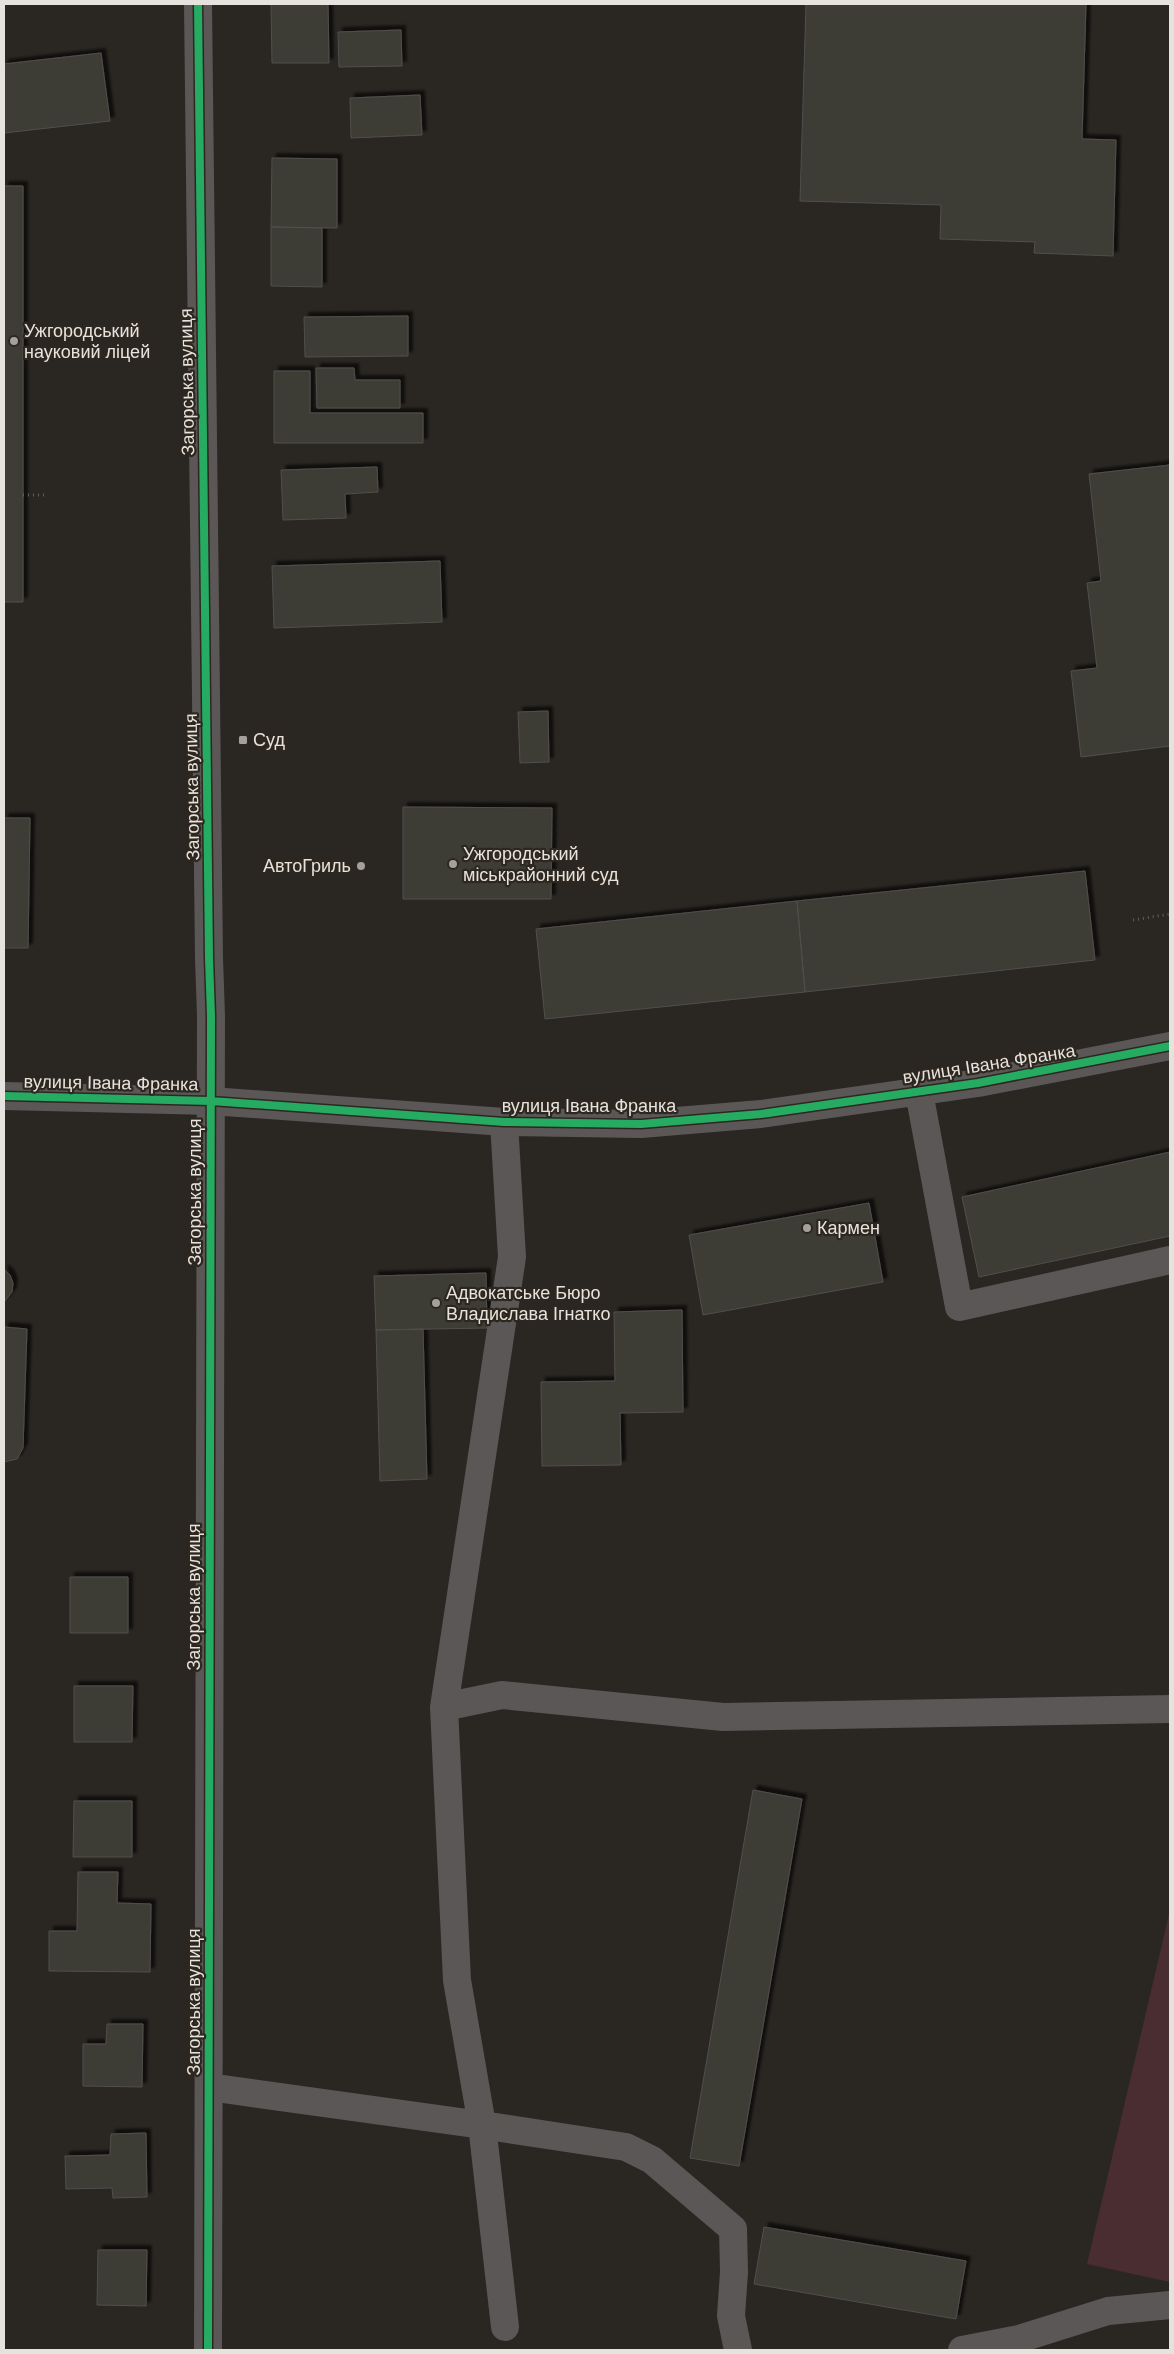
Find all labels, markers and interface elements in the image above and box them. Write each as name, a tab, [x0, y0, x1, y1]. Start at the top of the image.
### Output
street label: Загорська вулиця	[176, 308, 198, 456]
place label: Ужгородський науковий ліцей	[24, 321, 150, 362]
marker: Ужгородський науковий ліцей	[8, 335, 20, 347]
street label: Загорська вулиця	[181, 713, 203, 861]
place label: Суд	[253, 730, 285, 750]
marker: Суд	[237, 734, 249, 746]
place label: Ужгородський міськрайонний суд	[463, 844, 619, 885]
place label: АвтоГриль	[263, 856, 351, 876]
marker: Ужгородський міськрайонний суд	[447, 858, 459, 870]
marker: АвтоГриль	[355, 860, 367, 872]
street label: вулиця Івана Франка	[901, 1040, 1078, 1088]
street label: вулиця Івана Франка	[24, 1071, 199, 1095]
street label: вулиця Івана Франка	[502, 1096, 677, 1116]
street label: Загорська вулиця	[185, 1118, 205, 1266]
place label: Кармен	[817, 1218, 880, 1238]
marker: Кармен	[801, 1222, 813, 1234]
place label: Адвокатське Бюро Владислава Ігнатко	[446, 1283, 610, 1324]
marker: Адвокатське Бюро Владислава Ігнатко	[430, 1297, 442, 1309]
street label: Загорська вулиця	[184, 1523, 204, 1671]
street label: Загорська вулиця	[184, 1928, 204, 2076]

